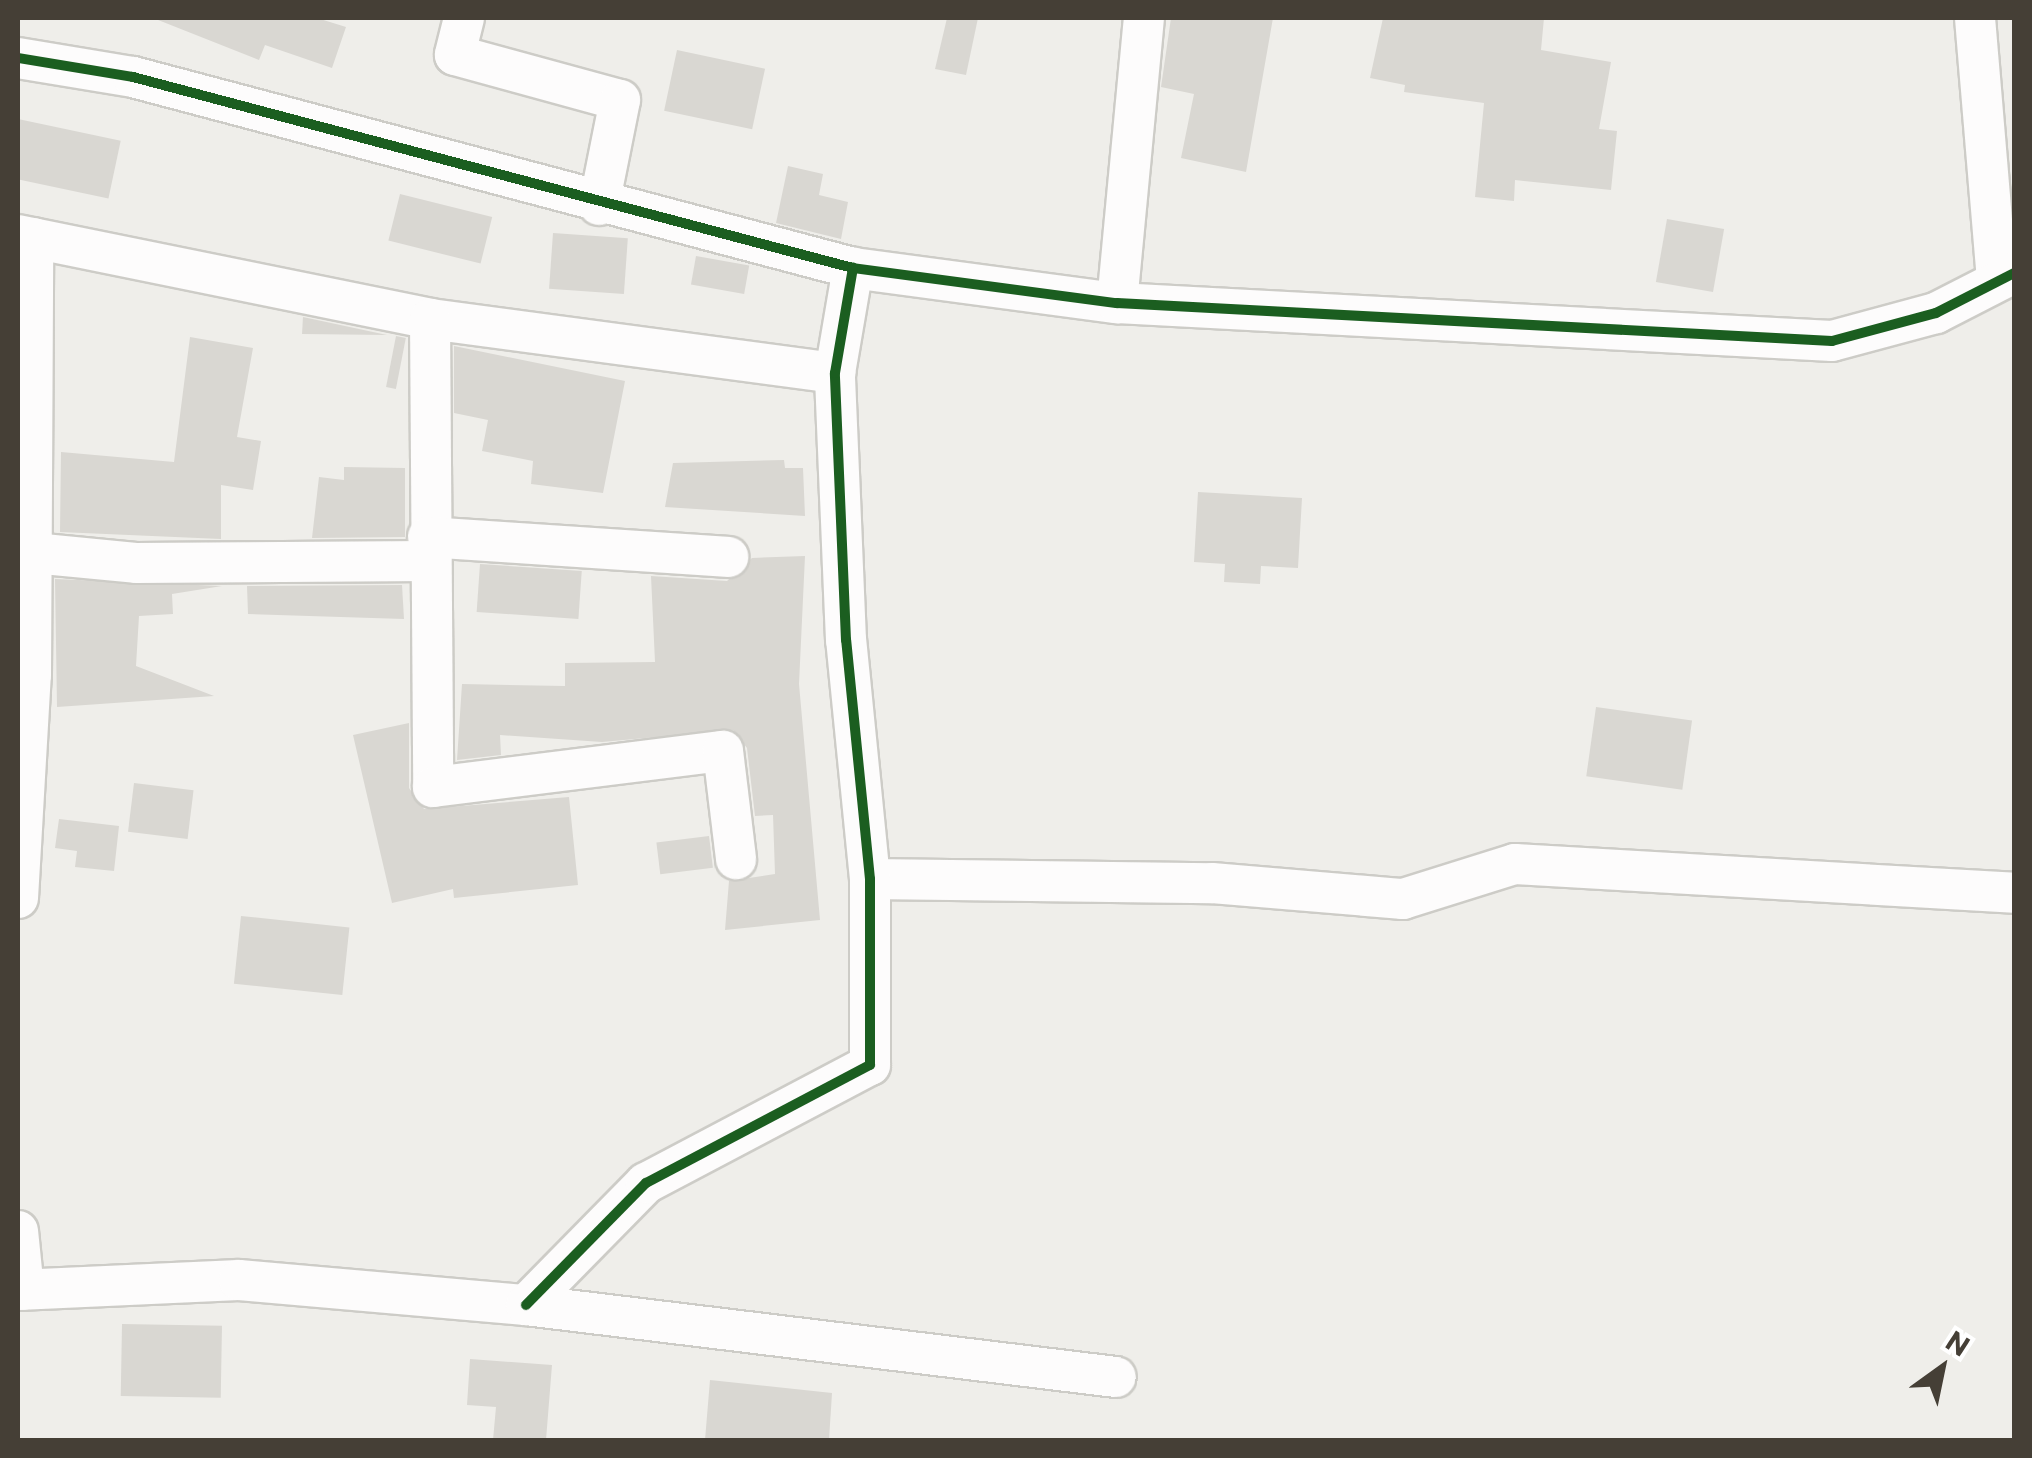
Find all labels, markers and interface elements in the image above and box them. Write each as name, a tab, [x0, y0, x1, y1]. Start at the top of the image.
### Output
north arrow	[1892, 1318, 1992, 1418]
text: N	[1940, 1323, 1976, 1363]

